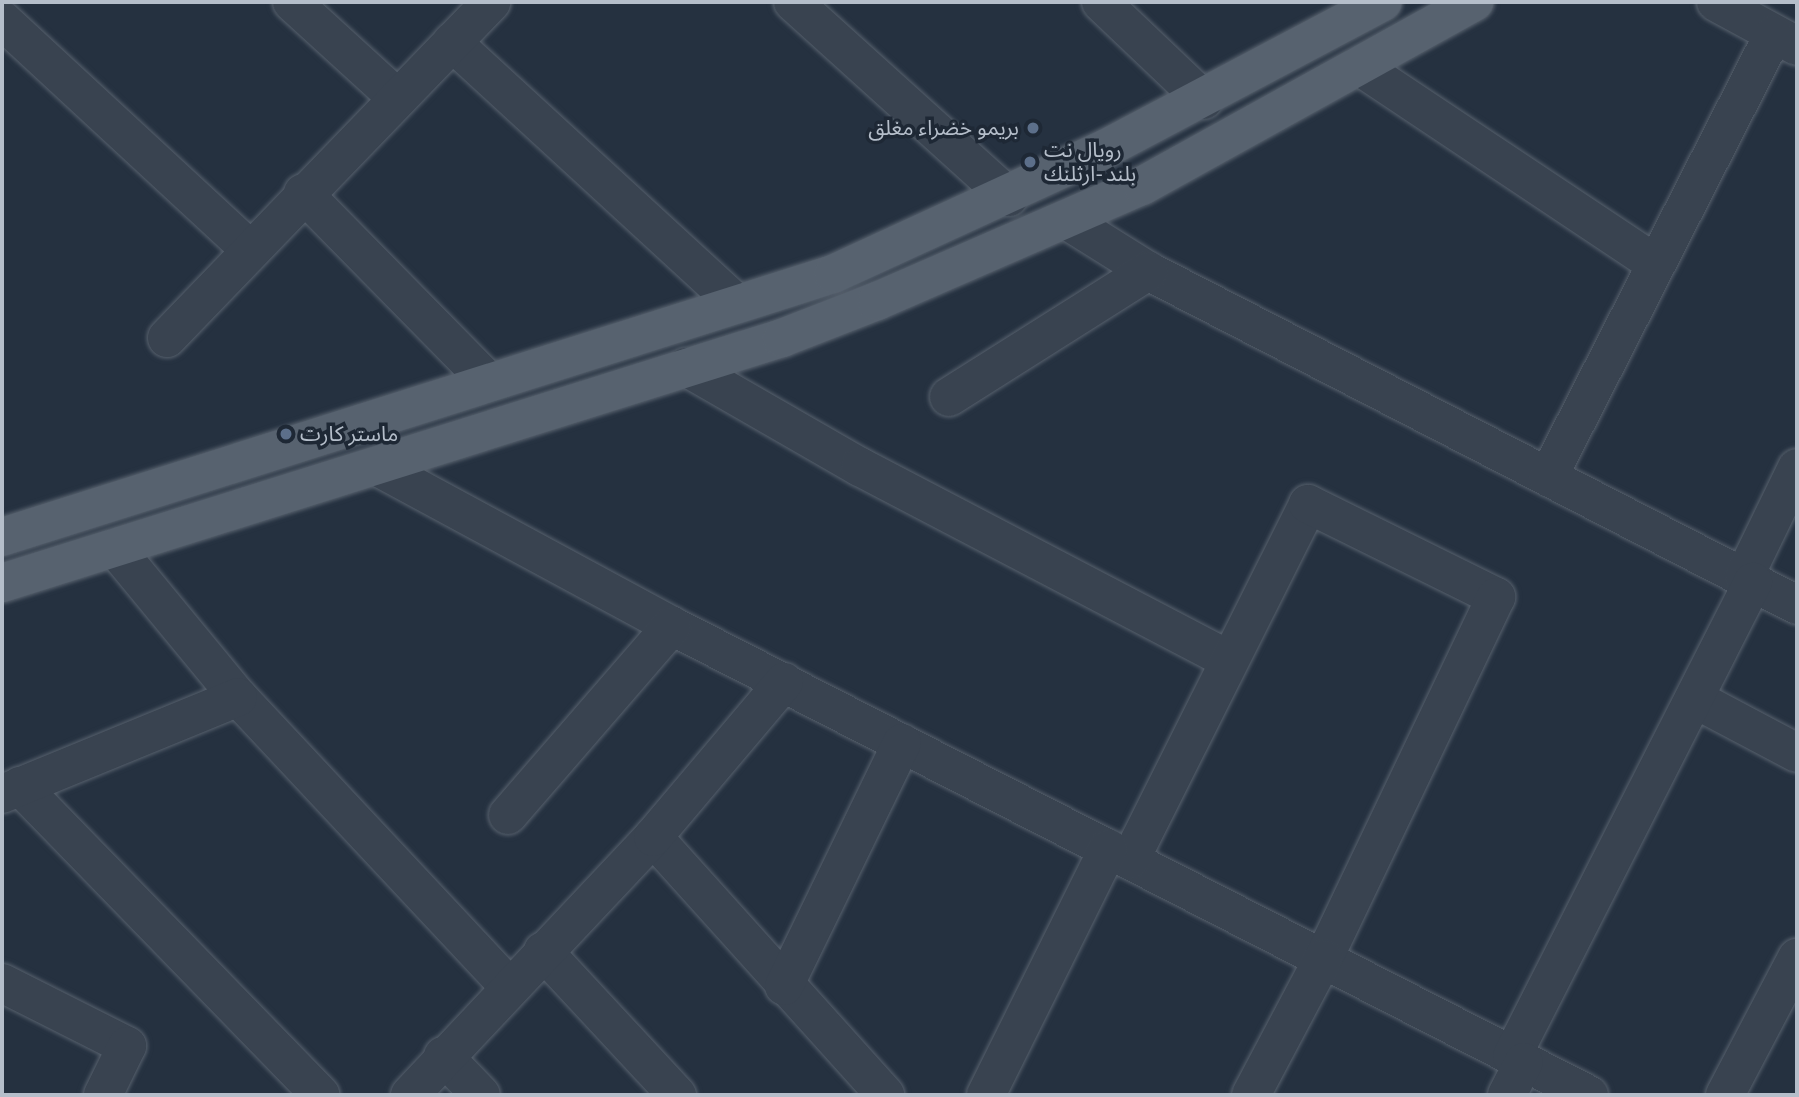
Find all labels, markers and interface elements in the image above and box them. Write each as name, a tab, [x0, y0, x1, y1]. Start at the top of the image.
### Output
place label: بريمو خضراء مغلق	[868, 115, 1019, 141]
marker: بريمو خضراء مغلق	[1025, 120, 1041, 136]
place label: رويال نت بلند -ارثلنك	[1044, 137, 1139, 187]
marker: رويال نت بلند -ارثلنك	[1022, 154, 1038, 170]
place label: ماستر كارت	[300, 421, 398, 447]
marker: ماستر كارت	[278, 426, 294, 442]

